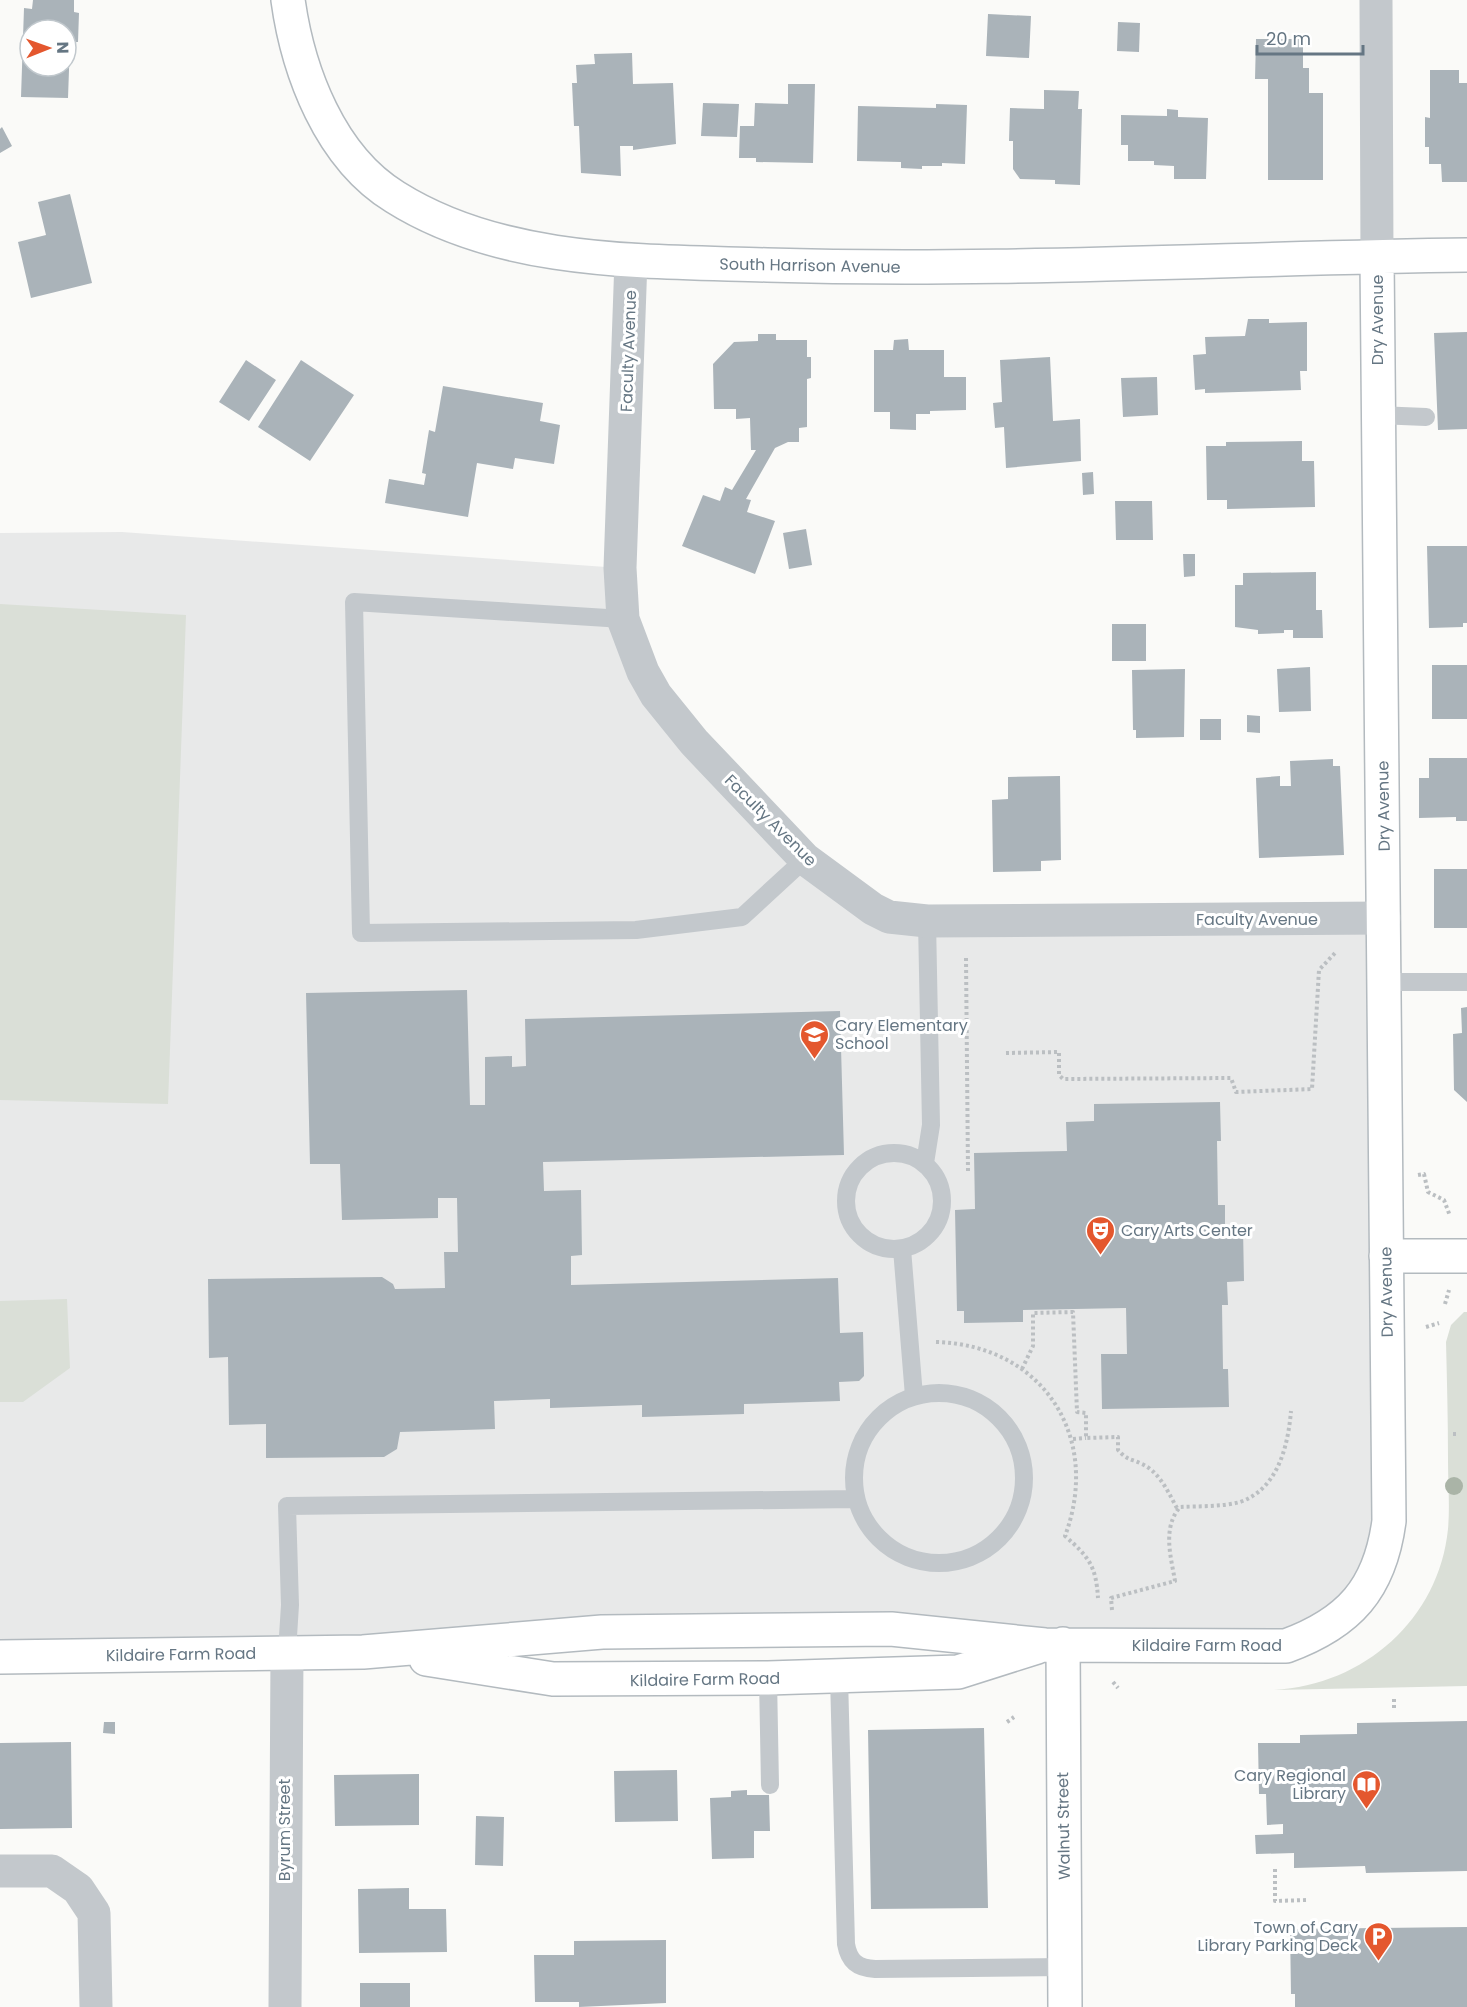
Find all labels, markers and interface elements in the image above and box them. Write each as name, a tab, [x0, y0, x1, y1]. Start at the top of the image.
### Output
north arrow	[18, 18, 78, 78]
scale bar	[1257, 18, 1364, 56]
text: 20 m	[1266, 26, 1311, 51]
text: N	[51, 42, 74, 54]
street label: South Harrison Avenue	[719, 252, 901, 279]
street label: Dry Avenue	[1366, 275, 1389, 365]
street label: Faculty Avenue	[615, 290, 642, 412]
street label: Dry Avenue	[1371, 760, 1396, 852]
street label: Faculty Avenue	[719, 769, 822, 872]
street label: Faculty Avenue	[1196, 908, 1318, 931]
place label: Cary Elementary School	[835, 1014, 968, 1055]
school or university icon: Cary Elementary School	[798, 1018, 830, 1060]
theatre icon: Cary Arts Center	[1084, 1214, 1116, 1256]
place label: Cary Arts Center	[1121, 1219, 1253, 1242]
street label: Dry Avenue	[1374, 1246, 1399, 1338]
street label: Kildaire Farm Road	[1132, 1634, 1282, 1657]
street label: Kildaire Farm Road	[106, 1642, 256, 1667]
street label: Kildaire Farm Road	[630, 1667, 780, 1692]
place label: Cary Regional Library	[1234, 1764, 1346, 1805]
library icon: Cary Regional Library	[1351, 1768, 1383, 1810]
street label: Walnut Street	[1051, 1772, 1076, 1880]
street label: Byrum Street	[273, 1779, 296, 1881]
place label: Town of Cary Library Parking Deck	[1198, 1916, 1359, 1957]
parking icon: Town of Cary Library Parking Deck	[1363, 1920, 1395, 1962]

